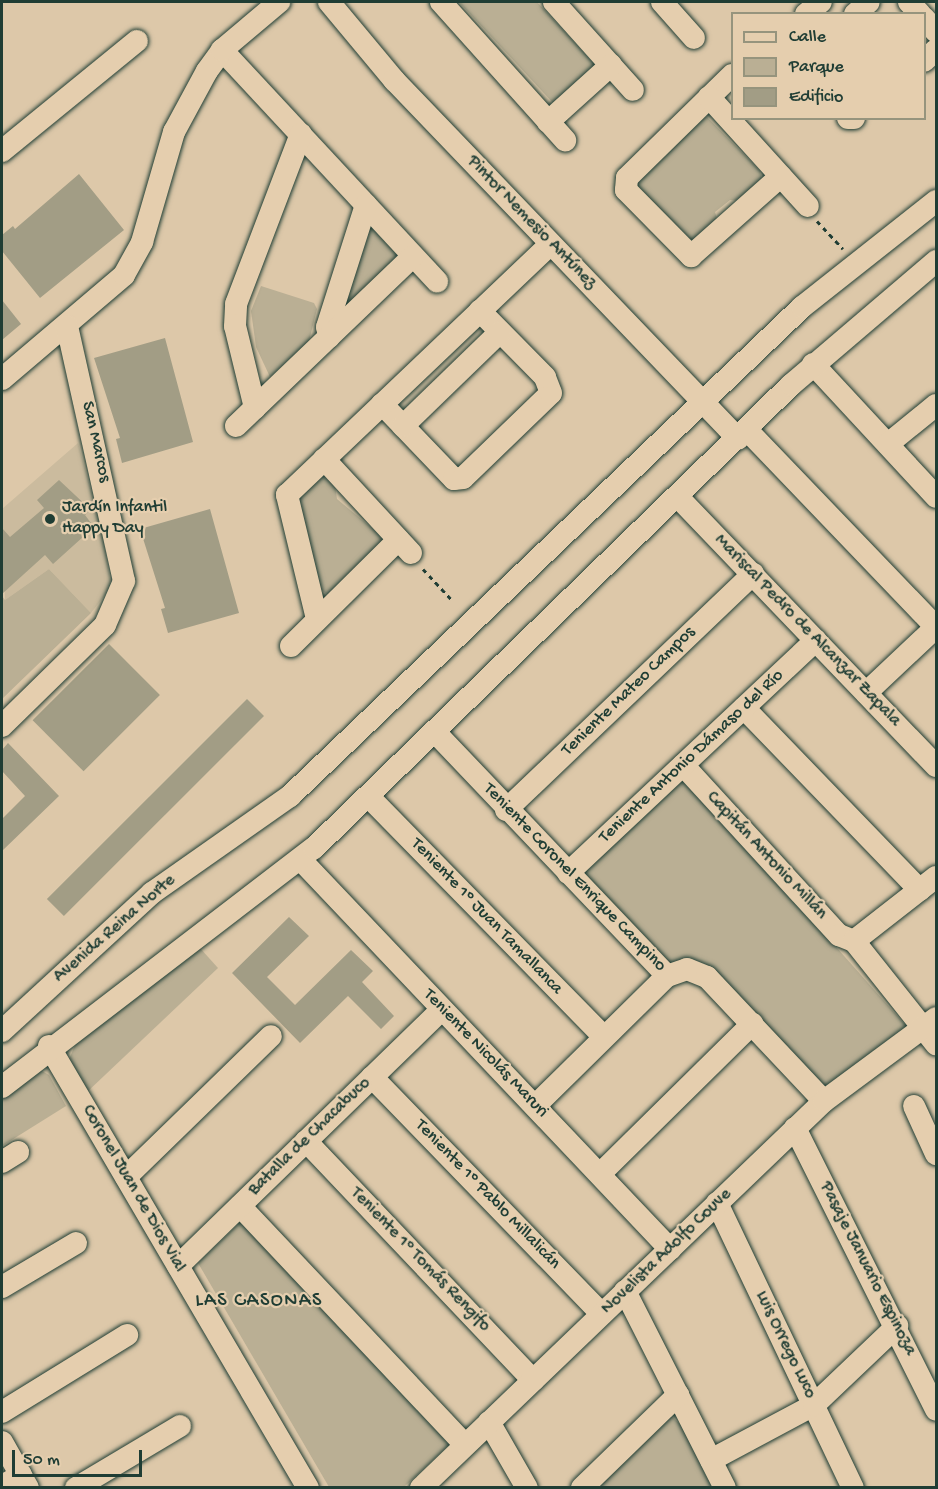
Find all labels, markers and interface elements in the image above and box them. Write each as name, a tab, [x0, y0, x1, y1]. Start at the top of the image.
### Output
legend	[731, 12, 926, 120]
text: Calle	[789, 27, 826, 48]
text: Parque	[789, 57, 844, 78]
text: Edificio	[789, 87, 843, 108]
street label: Pintor Nemesio Antúnez	[462, 152, 600, 294]
street label: San Marcos	[75, 400, 115, 484]
place label: Jardín Infantil Happy Day	[62, 498, 167, 540]
marker: Jardín Infantil Happy Day	[43, 512, 57, 526]
street label: Mariscal Pedro de Alcanzar Zapala	[709, 530, 905, 732]
street label: Teniente Mateo Campos	[558, 623, 700, 761]
street label: Teniente Antonio Dámaso del Río	[595, 666, 789, 848]
street label: Teniente Coronel Enrique Campino	[478, 779, 670, 977]
street label: Capitán Antonio Millán	[701, 787, 831, 925]
street label: Teniente 1º Juan Tamallanca	[405, 834, 567, 1000]
street label: Avenida Reina Norte	[50, 870, 180, 988]
street label: Teniente Nicolás Maruri	[418, 985, 552, 1123]
street label: Batalla de Chacabuco	[244, 1073, 376, 1201]
street label: Coronel Juan de Dios Vial	[76, 1102, 190, 1276]
street label: Teniente 1º Pablo Millalicán	[410, 1115, 564, 1275]
street label: Pasaje Januario Espinoza	[814, 1178, 920, 1360]
street label: Teniente 1º Tomás Rengifo	[345, 1183, 495, 1337]
street label: Novelista Adolfo Couve	[597, 1184, 737, 1320]
street label: Luis Orrego Luco	[750, 1288, 820, 1402]
district label: LAS CASONAS	[195, 1289, 323, 1313]
scale bar	[15, 1438, 146, 1476]
text: 50 m	[23, 1450, 60, 1471]

